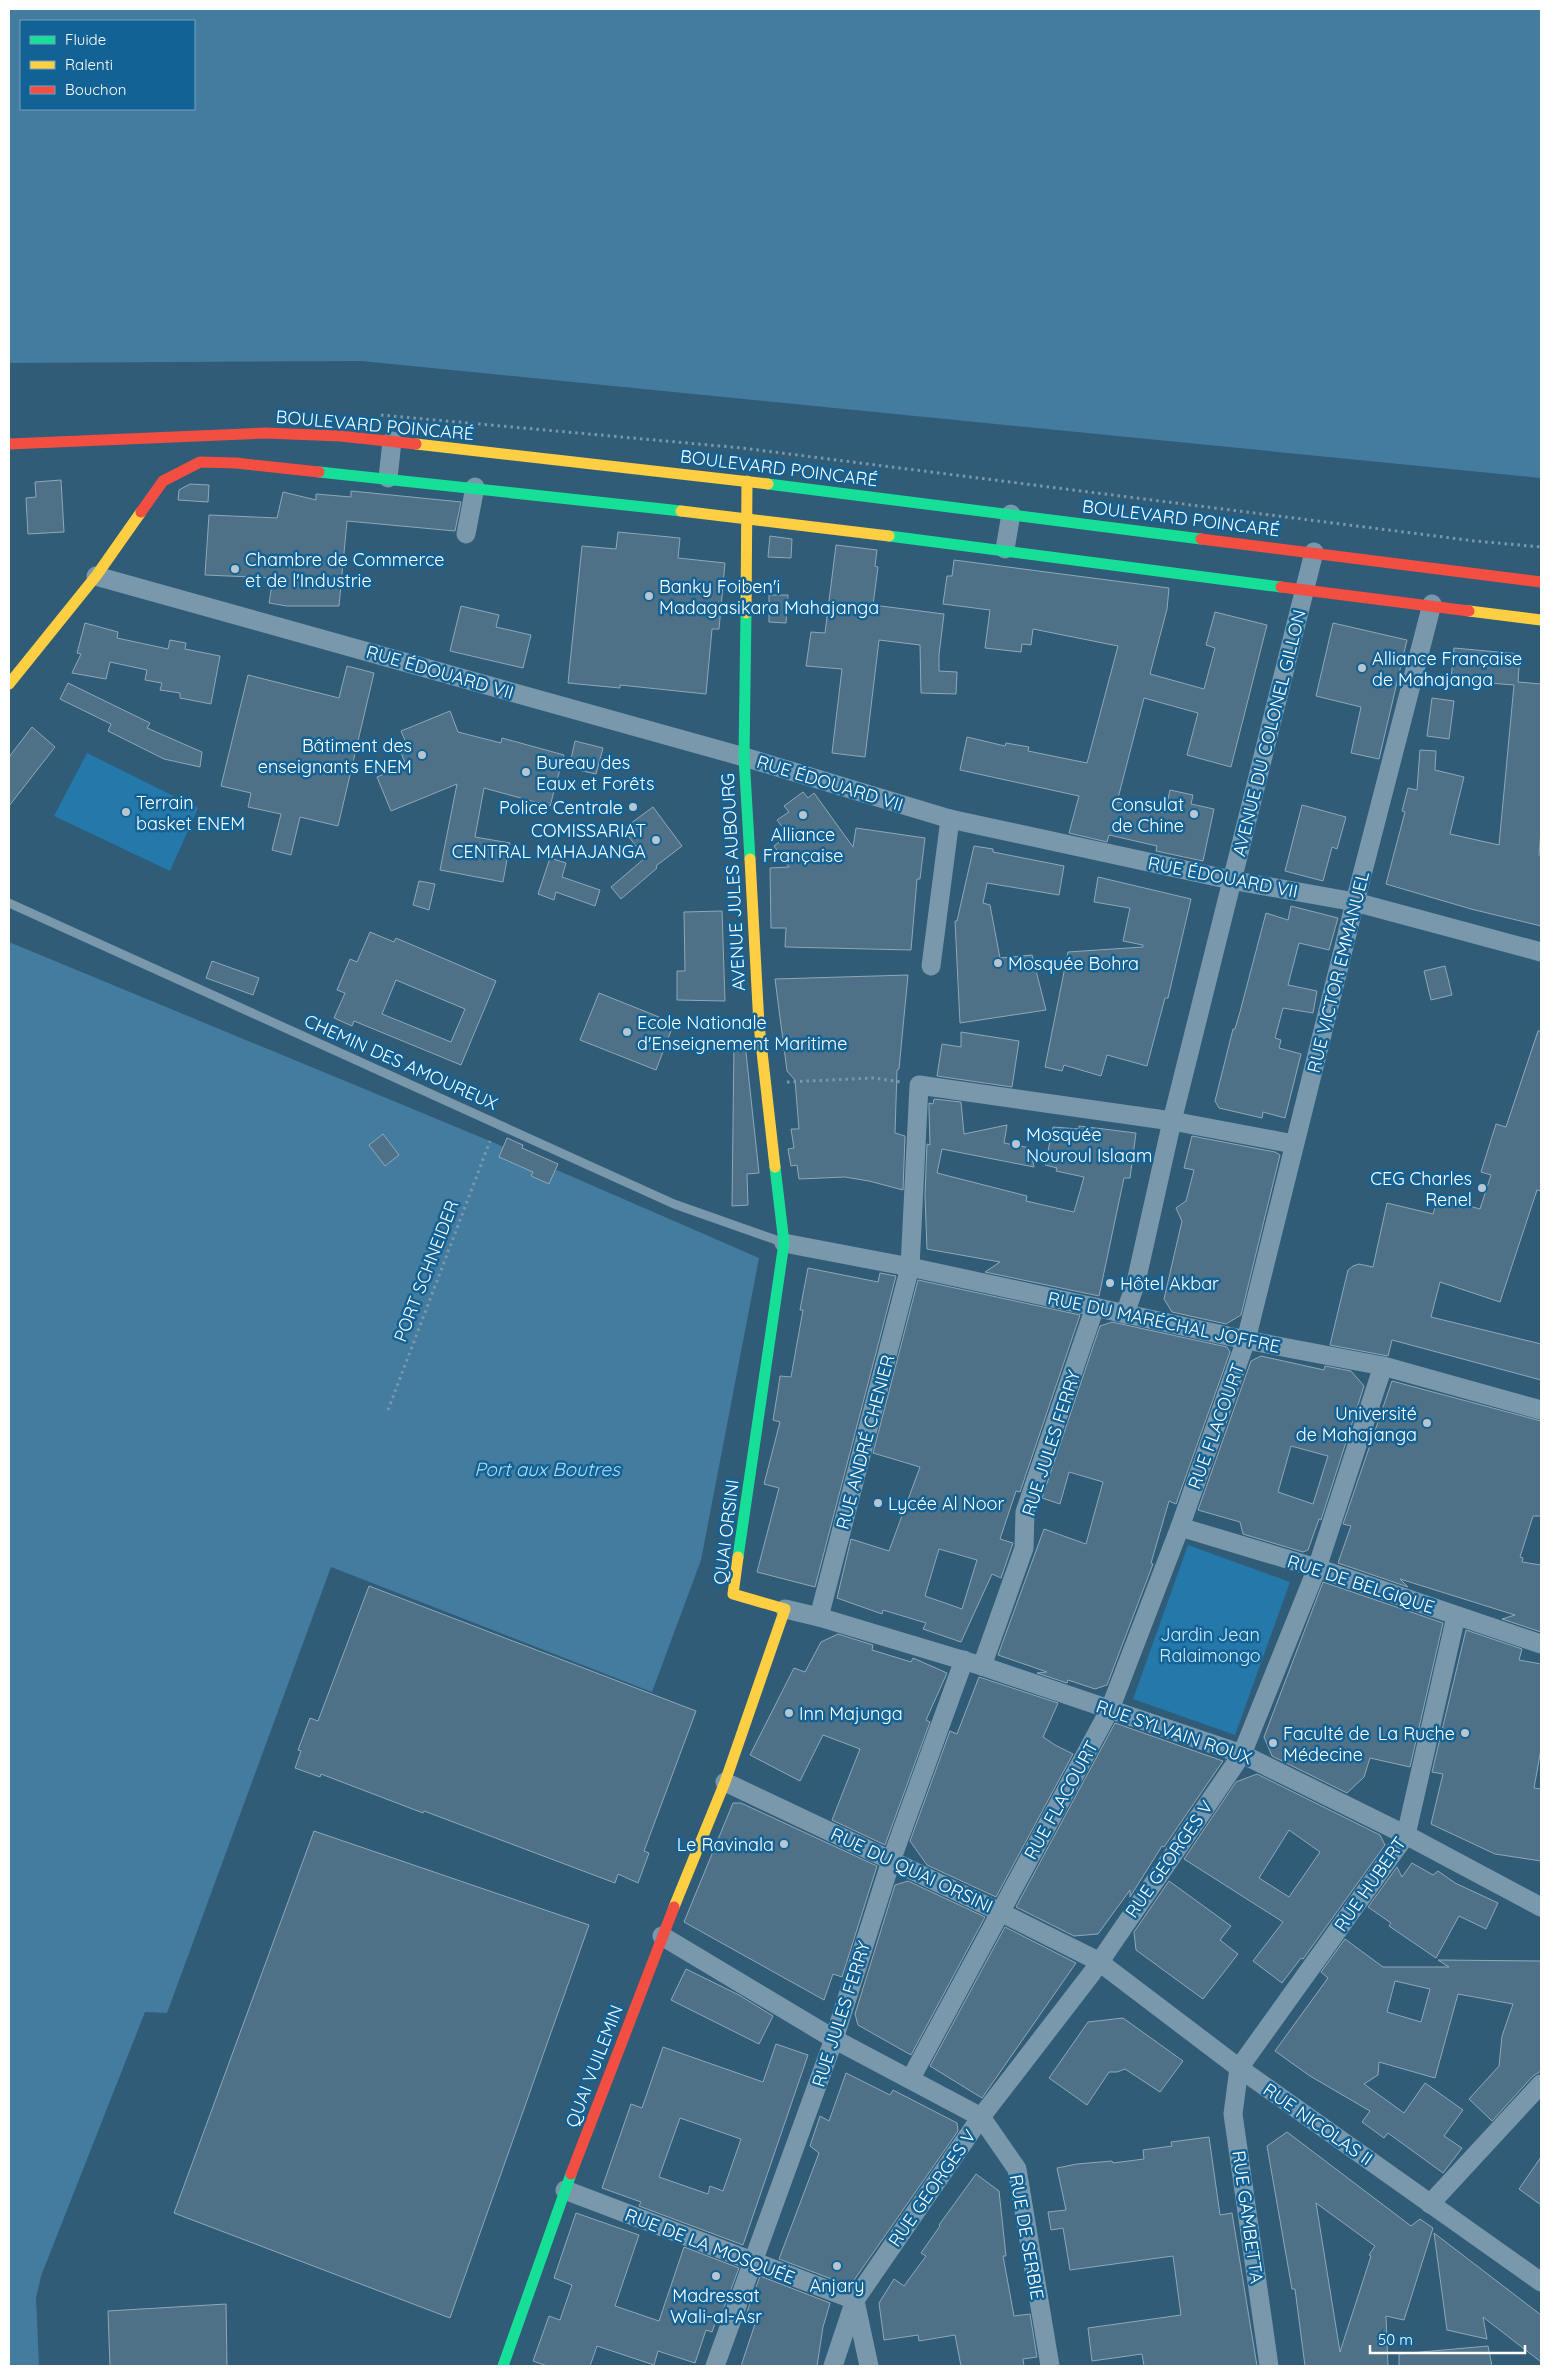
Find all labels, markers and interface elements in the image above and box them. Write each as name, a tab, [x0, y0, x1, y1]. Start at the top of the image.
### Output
legend	[20, 20, 195, 110]
text: Fluide	[65, 30, 106, 49]
text: Ralenti	[65, 55, 113, 74]
text: Bouchon	[65, 80, 126, 99]
street label: BOULEVARD POINCARÉ	[275, 405, 475, 445]
street label: BOULEVARD POINCARÉ	[679, 444, 879, 492]
street label: BOULEVARD POINCARÉ	[1081, 494, 1281, 542]
place label: Chambre de Commerce et de l'Industrie	[245, 548, 444, 592]
marker: Chambre de Commerce et de l'Industrie	[229, 563, 241, 575]
place label: Banky Foiben'i Madagasikara Mahajanga	[659, 575, 879, 619]
marker: Banky Foiben'i Madagasikara Mahajanga	[643, 590, 655, 602]
street label: AVENUE DU COLONEL GILLON	[1227, 607, 1311, 859]
street label: RUE ÉDOUARD VII	[364, 640, 516, 704]
place label: Alliance Française de Mahajanga	[1372, 647, 1522, 691]
marker: Alliance Française de Mahajanga	[1356, 662, 1368, 674]
place label: Bâtiment des enseignants ENEM	[258, 734, 412, 778]
marker: Bâtiment des enseignants ENEM	[416, 749, 428, 761]
street label: RUE ÉDOUARD VII	[754, 750, 906, 816]
place label: Bureau des Eaux et Forêts	[536, 751, 654, 795]
marker: Bureau des Eaux et Forêts	[520, 766, 532, 778]
street label: AVENUE JULES AUBOURG	[716, 772, 750, 992]
place label: Terrain basket ENEM	[136, 791, 245, 835]
place label: Consulat de Chine	[1111, 793, 1184, 837]
place label: Police Centrale	[499, 796, 623, 819]
marker: Police Centrale	[627, 801, 639, 813]
marker: Terrain basket ENEM	[120, 806, 132, 818]
marker: Consulat de Chine	[1188, 808, 1200, 820]
marker: Alliance Française	[797, 809, 809, 821]
place label: COMISSARIAT CENTRAL MAHAJANGA	[452, 819, 646, 863]
place label: Alliance Française	[763, 823, 843, 867]
marker: COMISSARIAT CENTRAL MAHAJANGA	[650, 834, 662, 846]
street label: RUE ÉDOUARD VII	[1146, 851, 1300, 903]
street label: RUE VICTOR EMMANUEL	[1302, 868, 1374, 1075]
place label: Mosquée Bohra	[1008, 952, 1139, 975]
marker: Mosquée Bohra	[992, 957, 1004, 969]
street label: CHEMIN DES AMOUREUX	[301, 1009, 501, 1115]
place label: Ecole Nationale d'Enseignement Maritime	[637, 1011, 847, 1055]
marker: Ecole Nationale d'Enseignement Maritime	[621, 1026, 633, 1038]
place label: Mosquée Nouroul Islaam	[1026, 1123, 1152, 1167]
marker: Mosquée Nouroul Islaam	[1010, 1138, 1022, 1150]
place label: CEG Charles Renel	[1370, 1167, 1472, 1211]
marker: CEG Charles Renel	[1476, 1182, 1488, 1194]
street label: PORT SCHNEIDER	[388, 1197, 464, 1345]
place label: Hôtel Akbar	[1120, 1272, 1219, 1295]
marker: Hôtel Akbar	[1104, 1277, 1116, 1289]
street label: RUE DU MARÉCHAL JOFFRE	[1046, 1286, 1282, 1358]
street label: RUE ANDRÉ CHENIER	[831, 1352, 899, 1532]
street label: RUE FLACOURT	[1183, 1360, 1249, 1492]
street label: RUE JULES FERRY	[1017, 1367, 1085, 1519]
place label: Université de Mahajanga	[1296, 1402, 1417, 1446]
marker: Université de Mahajanga	[1421, 1417, 1433, 1429]
water label: Port aux Boutres	[474, 1457, 621, 1481]
street label: QUAI ORSINI	[708, 1478, 744, 1586]
place label: Lycée Al Noor	[888, 1492, 1004, 1515]
marker: Lycée Al Noor	[872, 1497, 884, 1509]
street label: RUE DE BELGIQUE	[1285, 1549, 1437, 1619]
park label: Jardin Jean Ralaimongo	[1159, 1623, 1261, 1667]
street label: RUE SYLVAIN ROUX	[1093, 1695, 1255, 1769]
place label: Inn Majunga	[799, 1702, 903, 1725]
marker: Inn Majunga	[783, 1707, 795, 1719]
place label: Faculté de Médecine	[1283, 1722, 1370, 1766]
place label: La Ruche	[1378, 1722, 1455, 1745]
marker: La Ruche	[1459, 1727, 1471, 1739]
street label: RUE FLACOURT	[1019, 1736, 1103, 1863]
marker: Faculté de Médecine	[1267, 1737, 1279, 1749]
street label: RUE GEORGES V	[1120, 1796, 1218, 1922]
street label: RUE DU QUAI ORSINI	[827, 1822, 997, 1918]
street label: RUE HUBERT	[1329, 1832, 1411, 1936]
place label: Le Ravinala	[677, 1833, 774, 1856]
marker: Le Ravinala	[778, 1838, 790, 1850]
street label: RUE JULES FERRY	[807, 1938, 875, 2090]
street label: QUAI VUILEMIN	[560, 2002, 628, 2130]
street label: RUE NICOLAS II	[1259, 2078, 1377, 2170]
street label: RUE GEORGES V	[883, 2125, 981, 2251]
street label: RUE GAMBETTA	[1227, 2149, 1269, 2285]
street label: RUE DE SERBIE	[1005, 2173, 1049, 2301]
street label: RUE DE LA MOSQUÉE	[622, 2203, 798, 2289]
marker: Anjary	[831, 2260, 843, 2272]
marker: Madressat Wali-al-Asr	[710, 2270, 722, 2282]
place label: Anjary	[810, 2274, 864, 2297]
place label: Madressat Wali-al-Asr	[670, 2284, 762, 2328]
scale bar	[1370, 2322, 1525, 2354]
text: 50 m	[1378, 2330, 1413, 2349]

